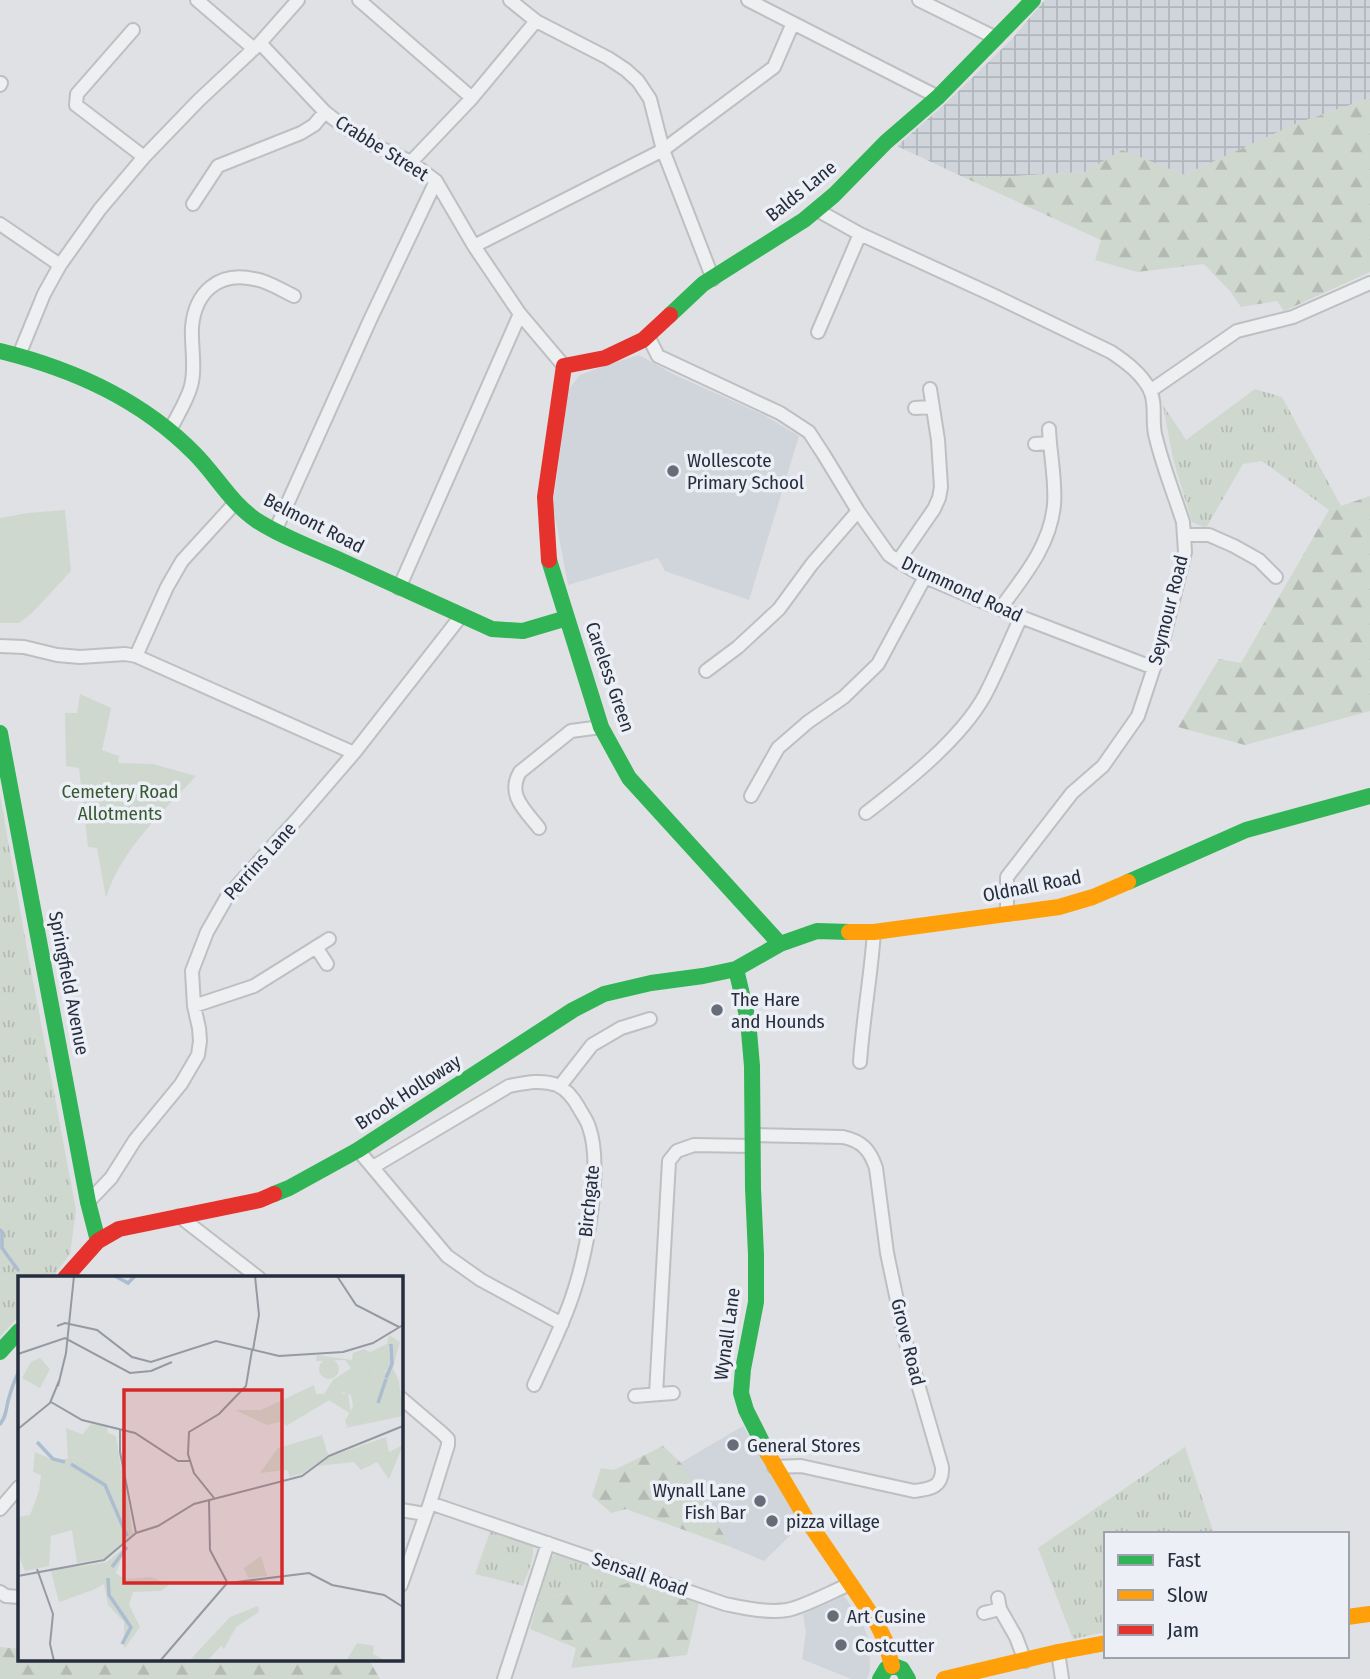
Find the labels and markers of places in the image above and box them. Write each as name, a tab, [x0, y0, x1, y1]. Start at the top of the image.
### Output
place label: Wollescote Primary School	[687, 449, 804, 494]
marker: Wollescote Primary School	[665, 463, 681, 479]
place label: The Hare and Hounds	[731, 988, 825, 1033]
marker: The Hare and Hounds	[709, 1002, 725, 1018]
place label: General Stores	[747, 1434, 860, 1457]
marker: General Stores	[725, 1437, 741, 1453]
place label: Wynall Lane Fish Bar	[653, 1479, 746, 1524]
marker: Wynall Lane Fish Bar	[752, 1493, 768, 1509]
place label: pizza village	[786, 1510, 880, 1533]
marker: pizza village	[764, 1513, 780, 1529]
place label: Art Cusine	[847, 1605, 926, 1628]
marker: Art Cusine	[825, 1608, 841, 1624]
place label: Costcutter	[855, 1634, 935, 1657]
marker: Costcutter	[833, 1637, 849, 1653]

